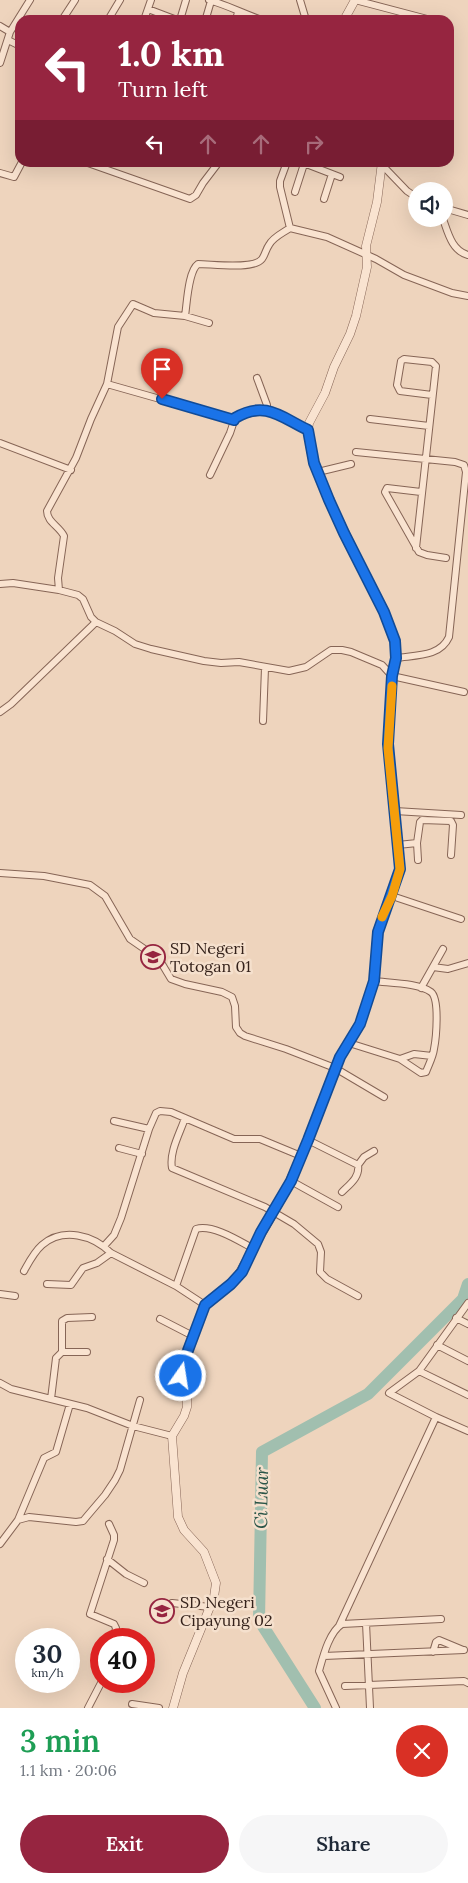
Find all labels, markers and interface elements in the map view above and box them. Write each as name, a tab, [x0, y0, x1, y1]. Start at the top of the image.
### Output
text: 1.0 km	[118, 31, 224, 76]
icon: left	[35, 35, 100, 100]
text: Turn left	[118, 75, 208, 103]
icon: left	[141, 130, 169, 158]
icon: ahead	[194, 130, 222, 158]
icon: ahead	[247, 130, 275, 158]
icon: right	[300, 130, 328, 158]
map controls	[408, 182, 453, 227]
button: sound	[408, 182, 453, 227]
pin	[141, 348, 183, 399]
icon: arrive	[148, 355, 176, 383]
place label: SD Negeri Totogan 01	[170, 938, 251, 976]
school or university icon: SD Negeri Totogan 01	[140, 944, 166, 970]
position arrow	[154, 1349, 206, 1401]
water label: Ci Luar	[249, 1466, 273, 1529]
place label: SD Negeri Cipayung 02	[180, 1592, 273, 1630]
school or university icon: SD Negeri Cipayung 02	[149, 1598, 175, 1624]
speed limit sign: 40	[90, 1628, 155, 1693]
text: 30	[33, 1638, 62, 1670]
text: km/h	[31, 1665, 64, 1680]
text: 3 min	[20, 1722, 100, 1760]
button: close	[396, 1725, 448, 1777]
text: 1.1 km · 20:06	[20, 1760, 117, 1780]
button: Exit	[20, 1815, 229, 1873]
button: Share	[239, 1815, 448, 1873]

